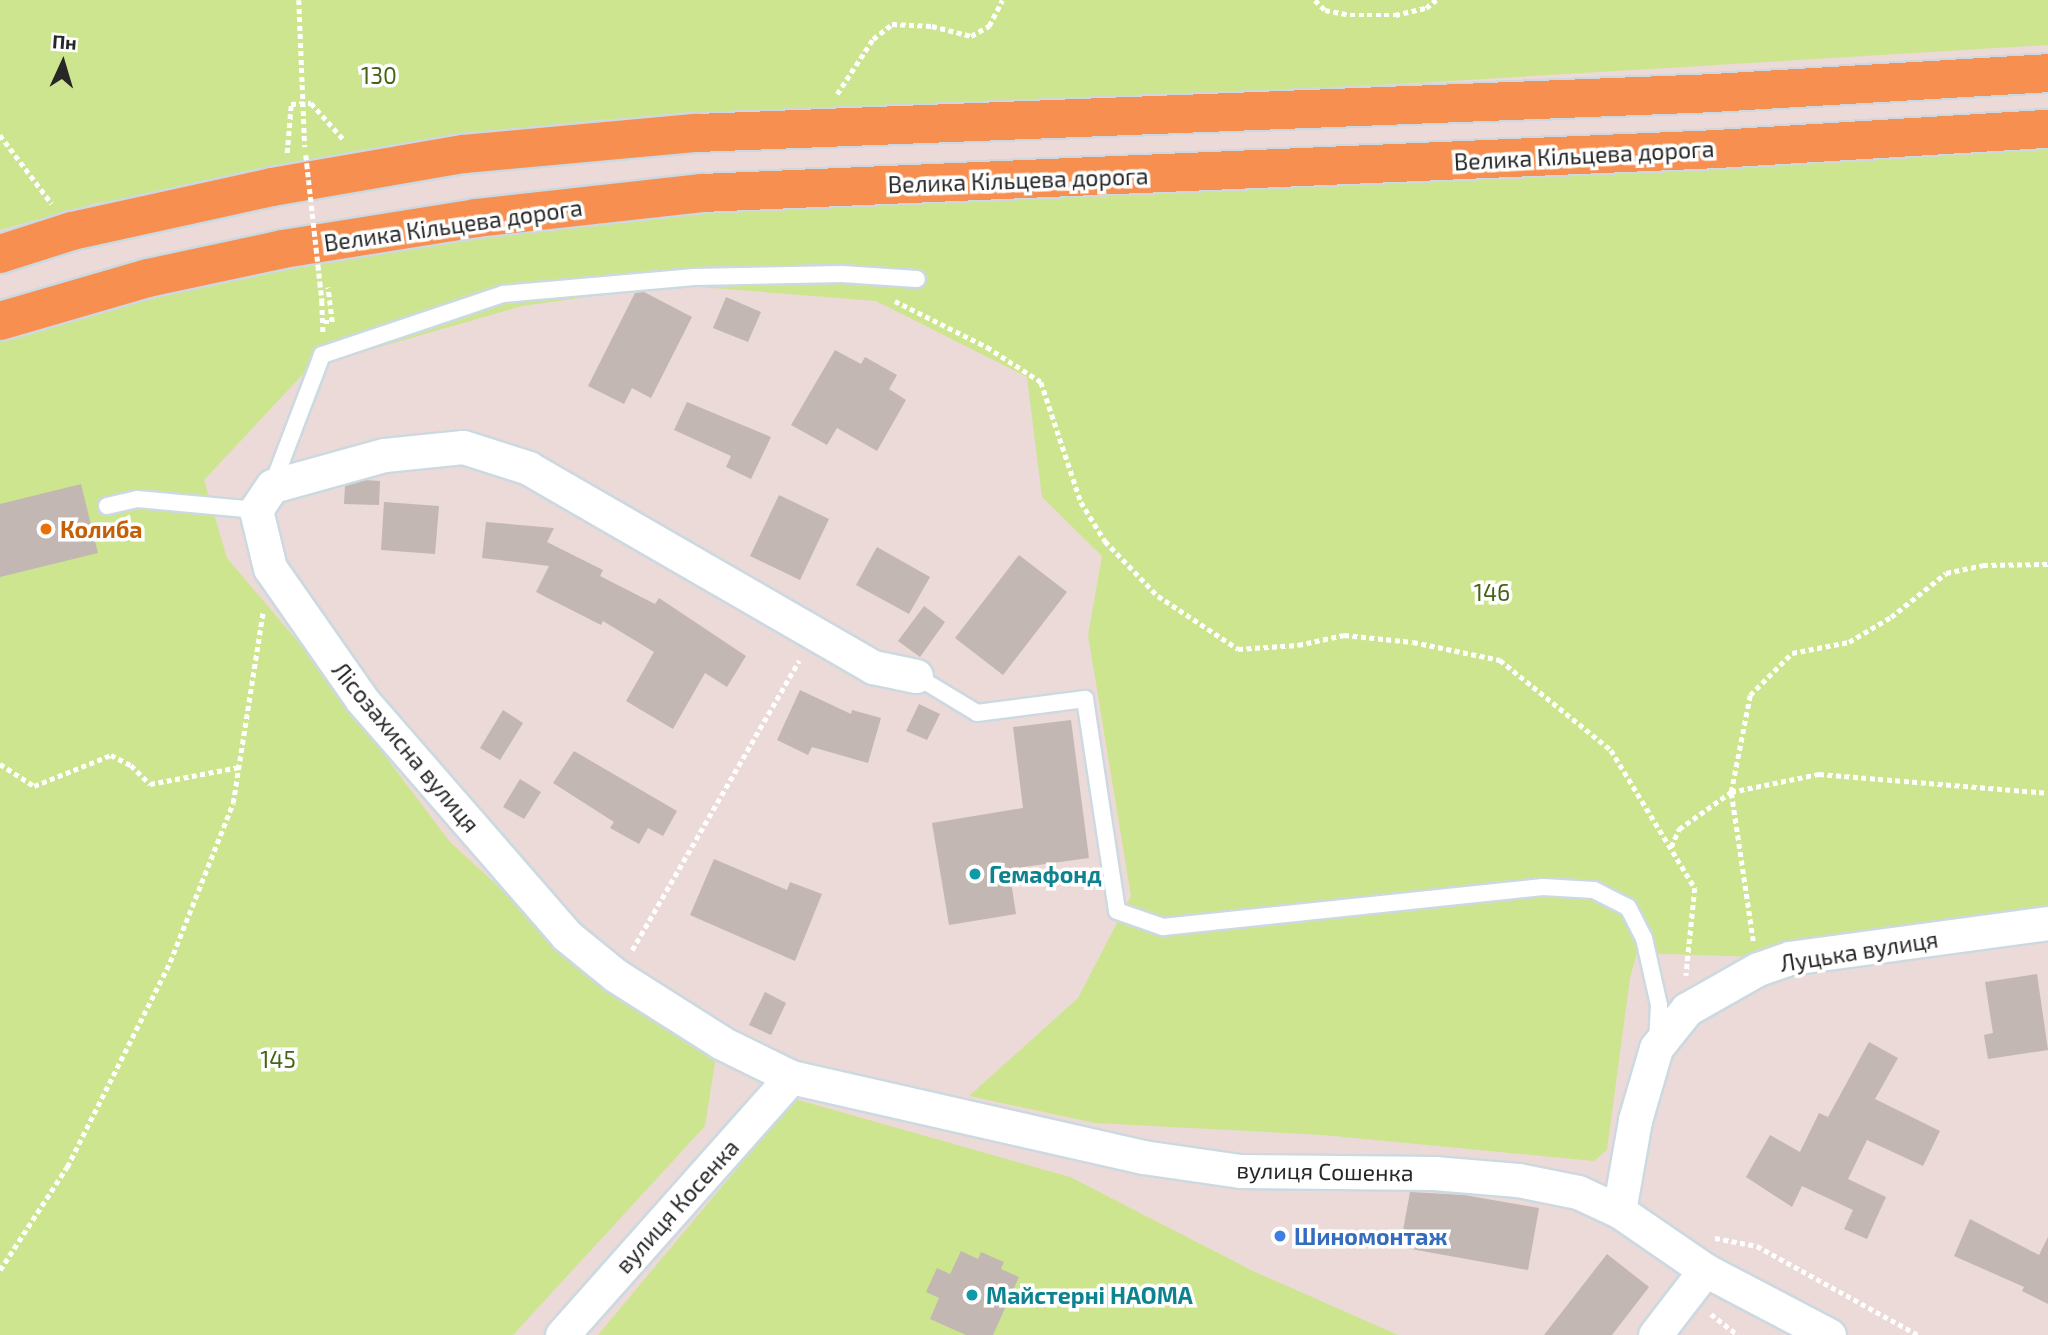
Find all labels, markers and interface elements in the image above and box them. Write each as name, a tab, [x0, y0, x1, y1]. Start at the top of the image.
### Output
north arrow	[28, 28, 98, 98]
text: Пн	[51, 29, 78, 54]
park label: 130	[361, 61, 397, 89]
street label: Велика Кільцева дорога	[1453, 134, 1715, 176]
street label: Велика Кільцева дорога	[887, 162, 1149, 198]
street label: Велика Кільцева дорога	[322, 193, 584, 257]
place label: Колиба	[60, 515, 143, 543]
marker: Колиба	[38, 521, 54, 537]
park label: 146	[1474, 578, 1510, 606]
street label: Лісозахисна вулиця	[327, 656, 485, 838]
place label: Гемафонд	[989, 860, 1102, 888]
marker: Гемафонд	[967, 866, 983, 882]
street label: Луцька вулиця	[1778, 925, 1940, 977]
park label: 145	[260, 1045, 296, 1073]
street label: вулиця Косенка	[610, 1133, 744, 1279]
street label: вулиця Сошенка	[1236, 1156, 1414, 1186]
place label: Шиномонтаж	[1294, 1222, 1447, 1250]
marker: Шиномонтаж	[1272, 1228, 1288, 1244]
place label: Майстерні НАОМА	[986, 1281, 1193, 1309]
marker: Майстерні НАОМА	[964, 1287, 980, 1303]

